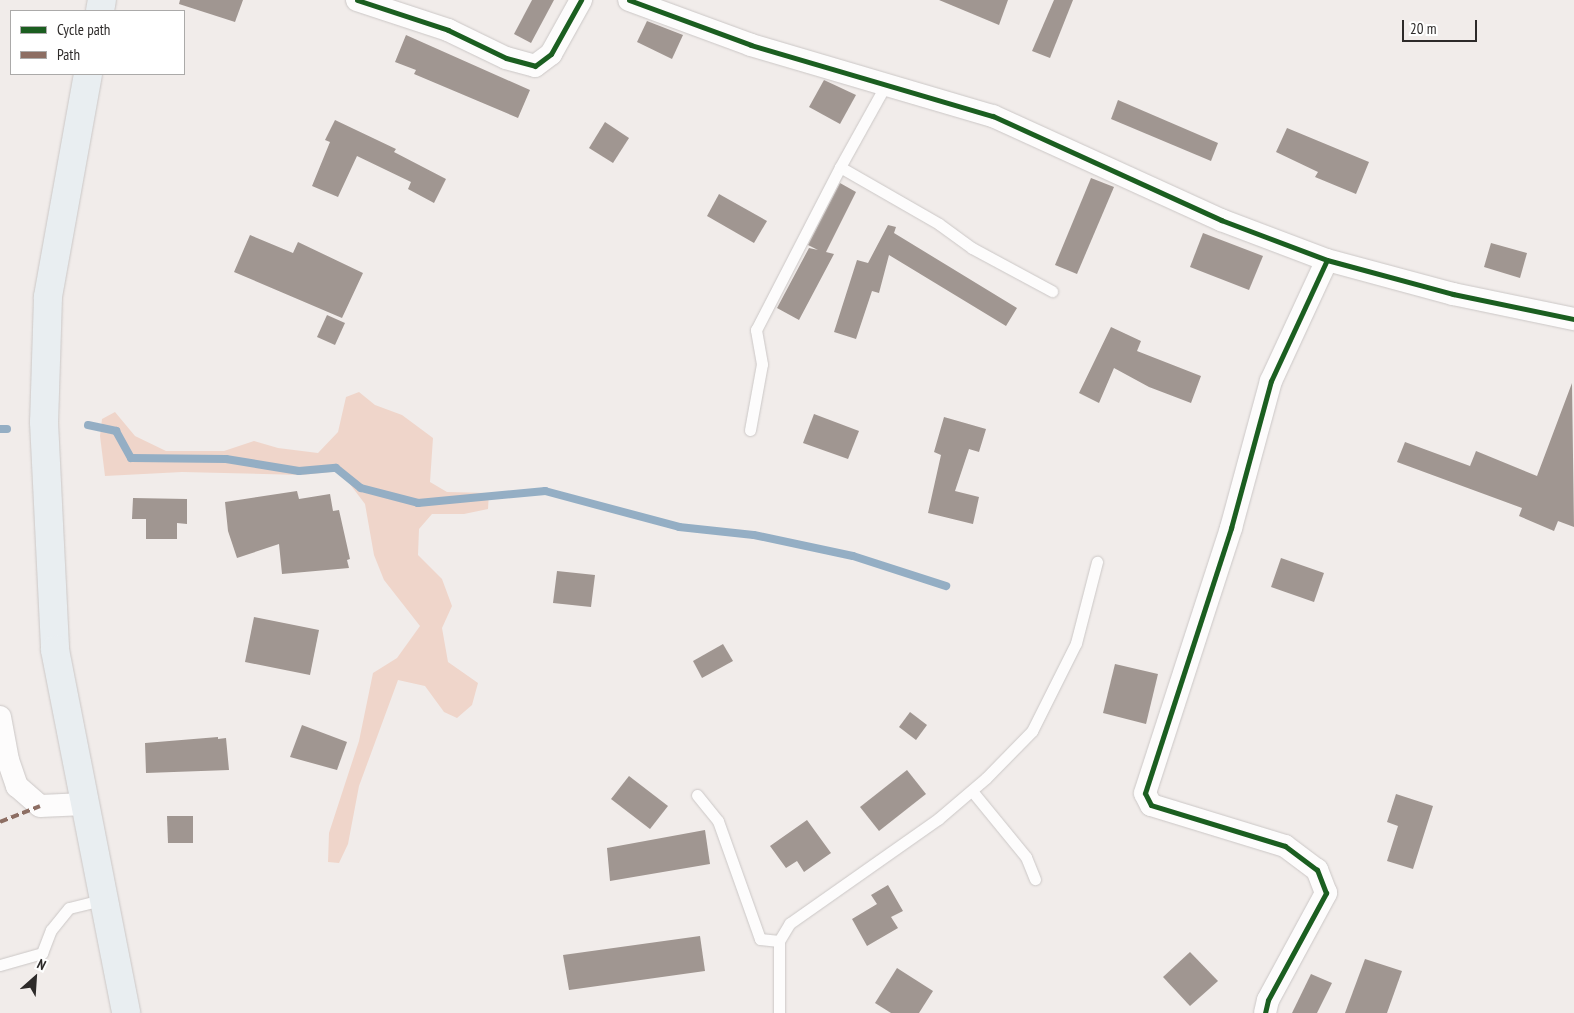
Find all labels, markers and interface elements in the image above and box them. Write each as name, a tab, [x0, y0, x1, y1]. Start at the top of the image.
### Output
legend	[10, 10, 185, 75]
scale bar	[1404, 10, 1479, 42]
text: 20 m	[1410, 19, 1436, 38]
text: Cycle path	[57, 20, 110, 39]
text: Path	[57, 45, 80, 64]
north arrow	[10, 953, 60, 1003]
text: N	[34, 955, 49, 974]

